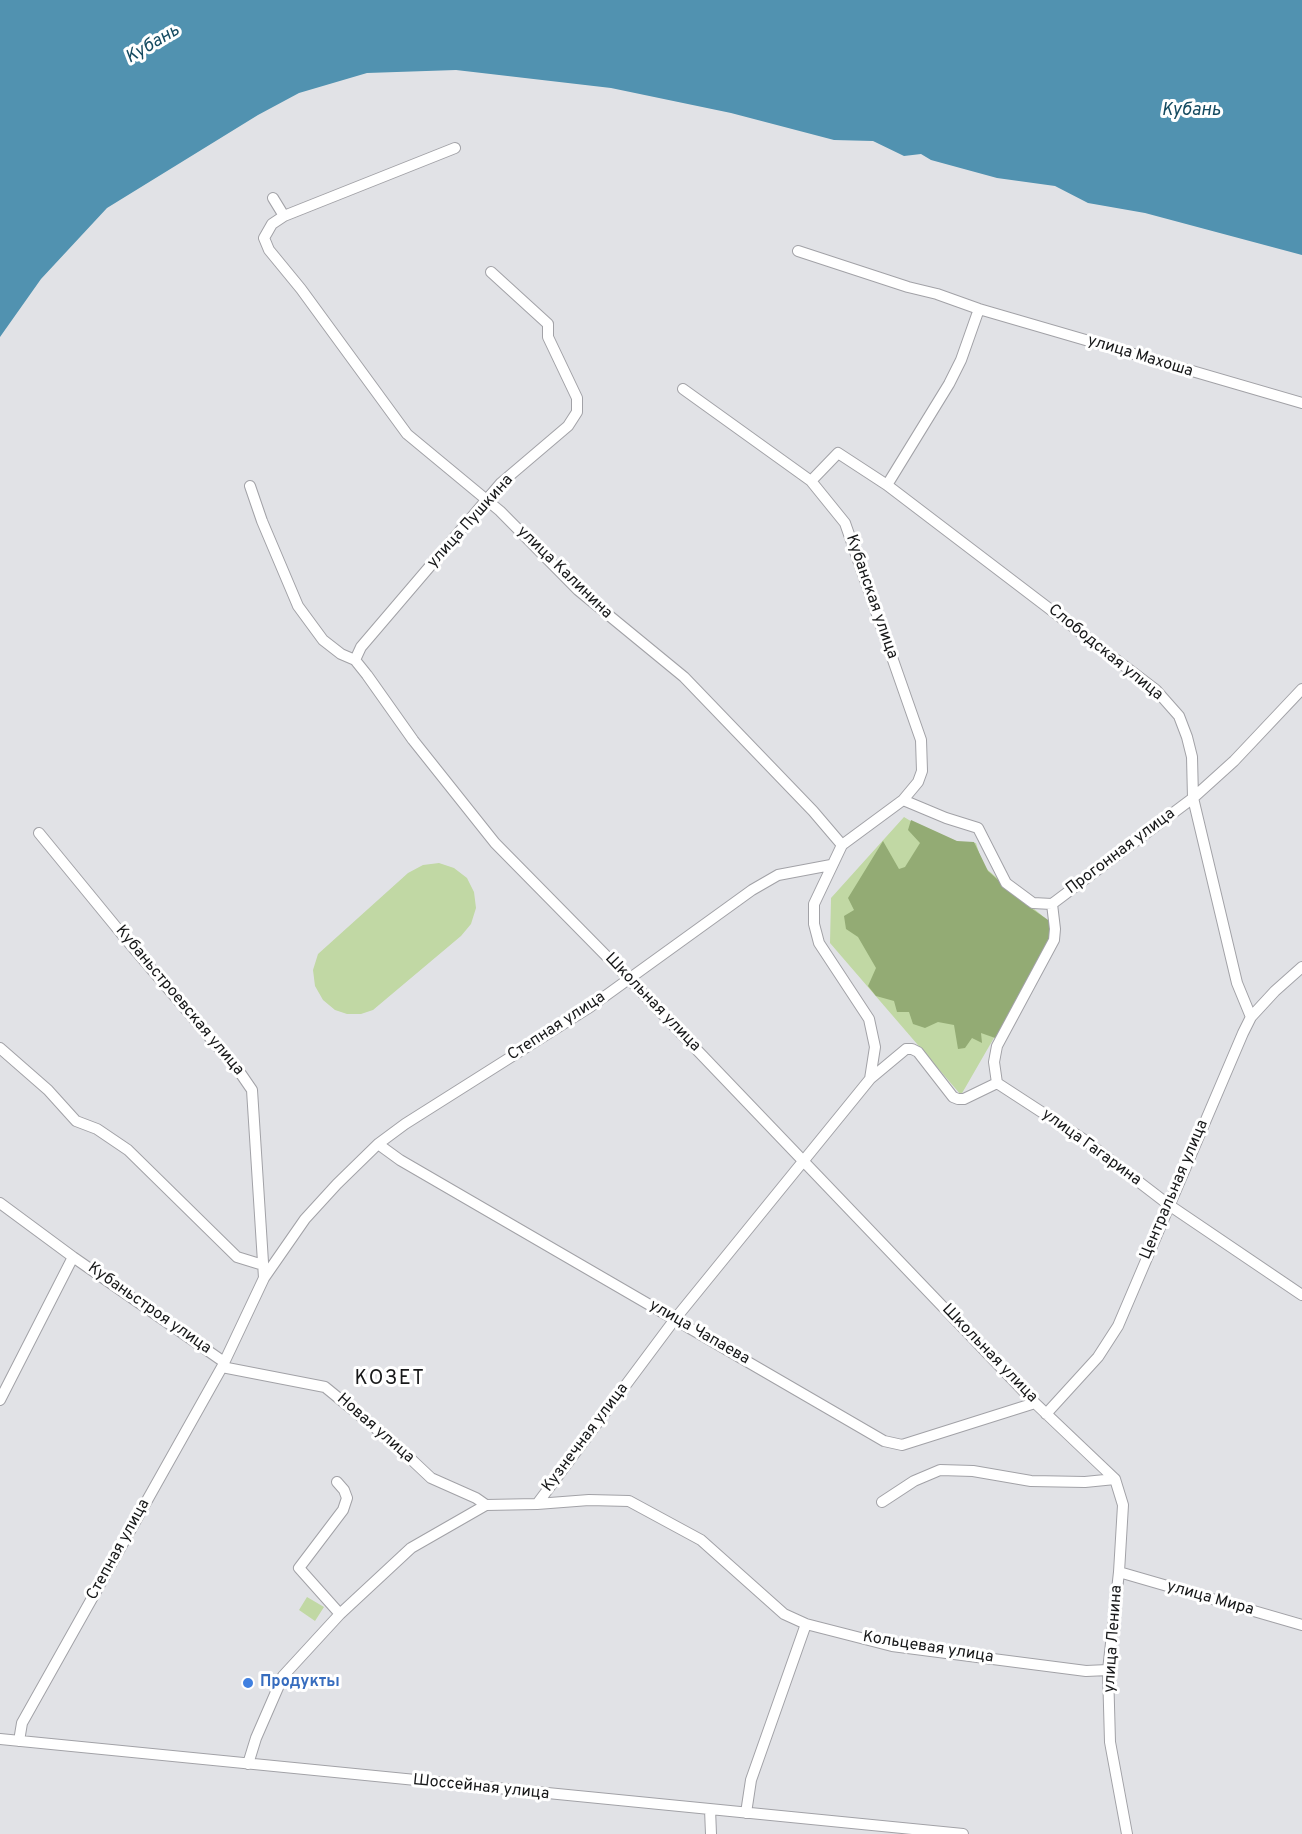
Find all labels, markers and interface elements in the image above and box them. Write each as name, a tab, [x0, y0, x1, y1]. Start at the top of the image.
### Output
water label: Кубань	[122, 20, 184, 70]
water label: Кубань	[1161, 100, 1221, 122]
street label: улица Махоша	[1085, 332, 1195, 382]
street label: улица Пушкина	[424, 471, 518, 573]
street label: улица Калинина	[512, 523, 616, 623]
street label: Кубанская улица	[841, 532, 901, 662]
street label: Слободская улица	[1044, 601, 1166, 705]
street label: Прогонная улица	[1063, 805, 1179, 899]
street label: Кубаньстроевская улица	[111, 922, 247, 1080]
street label: Школьная улица	[600, 950, 704, 1056]
street label: Степная улица	[505, 988, 609, 1066]
street label: улица Гагарина	[1037, 1105, 1145, 1191]
street label: Центральная улица	[1137, 1117, 1213, 1263]
street label: Кубаньстроя улица	[84, 1259, 214, 1359]
street label: улица Чапаева	[645, 1296, 753, 1370]
street label: Школьная улица	[937, 1301, 1041, 1407]
district label: КОЗЕТ	[355, 1368, 425, 1392]
street label: Кузнечная улица	[539, 1380, 633, 1496]
street label: Новая улица	[332, 1390, 418, 1468]
street label: Степная улица	[83, 1496, 155, 1604]
street label: улица Мира	[1164, 1577, 1256, 1621]
street label: улица Ленина	[1101, 1584, 1127, 1694]
street label: Кольцевая улица	[861, 1628, 995, 1668]
place label: Продукты	[260, 1673, 340, 1693]
marker: Продукты	[241, 1676, 255, 1690]
street label: Шоссейная улица	[412, 1771, 550, 1805]

